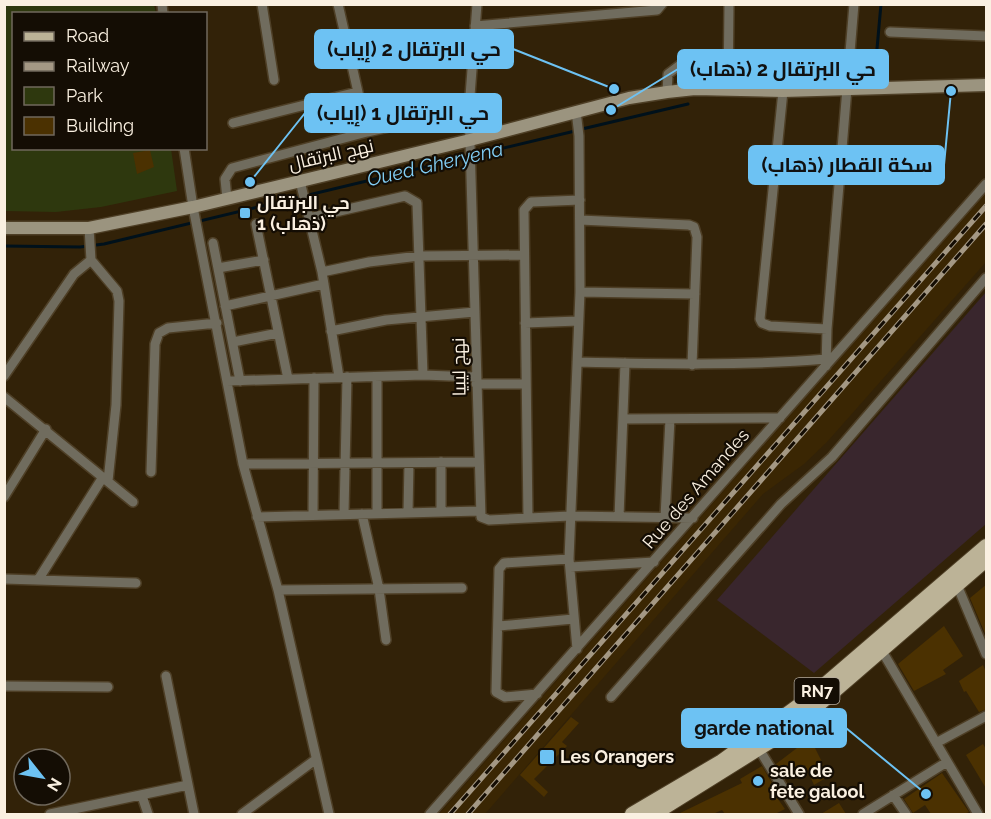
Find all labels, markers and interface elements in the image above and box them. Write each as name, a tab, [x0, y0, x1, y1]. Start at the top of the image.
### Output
legend	[12, 12, 207, 150]
text: Road	[66, 25, 109, 46]
callout: حي البرتقال 2 (إياب)	[315, 30, 513, 68]
text: حي البرتقال 2 (إياب)	[327, 37, 501, 65]
callout: حي البرتقال 2 (ذهاب)	[678, 50, 888, 88]
text: Railway	[66, 55, 130, 76]
text: حي البرتقال 2 (ذهاب)	[690, 57, 876, 85]
text: Park	[66, 85, 103, 106]
callout: حي البرتقال 1 (إياب)	[305, 94, 501, 132]
text: حي البرتقال 1 (إياب)	[317, 101, 489, 129]
text: Building	[66, 115, 134, 136]
street label: نهج البرتقال	[286, 135, 376, 176]
water label: Oued Gheryena	[364, 137, 506, 191]
callout: سكة القطار (ذهاب)	[749, 146, 944, 184]
text: سكة القطار (ذهاب)	[761, 153, 933, 177]
place label: حي البرتقال 1 (ذهاب)	[257, 192, 350, 234]
marker: حي البرتقال 1 (ذهاب)	[238, 206, 252, 220]
street label: نهج ليبيا	[447, 337, 472, 397]
street label: Rue des Amandes	[638, 424, 753, 553]
road number: RN7	[794, 678, 840, 704]
callout: garde national	[682, 709, 846, 747]
text: garde national	[694, 716, 835, 740]
place label: Les Orangers	[560, 746, 674, 767]
north arrow	[12, 747, 72, 807]
marker: Les Orangers	[538, 748, 556, 766]
place label: sale de fete galool	[770, 760, 864, 802]
text: N	[43, 774, 66, 795]
marker: sale de fete galool	[751, 774, 765, 788]

